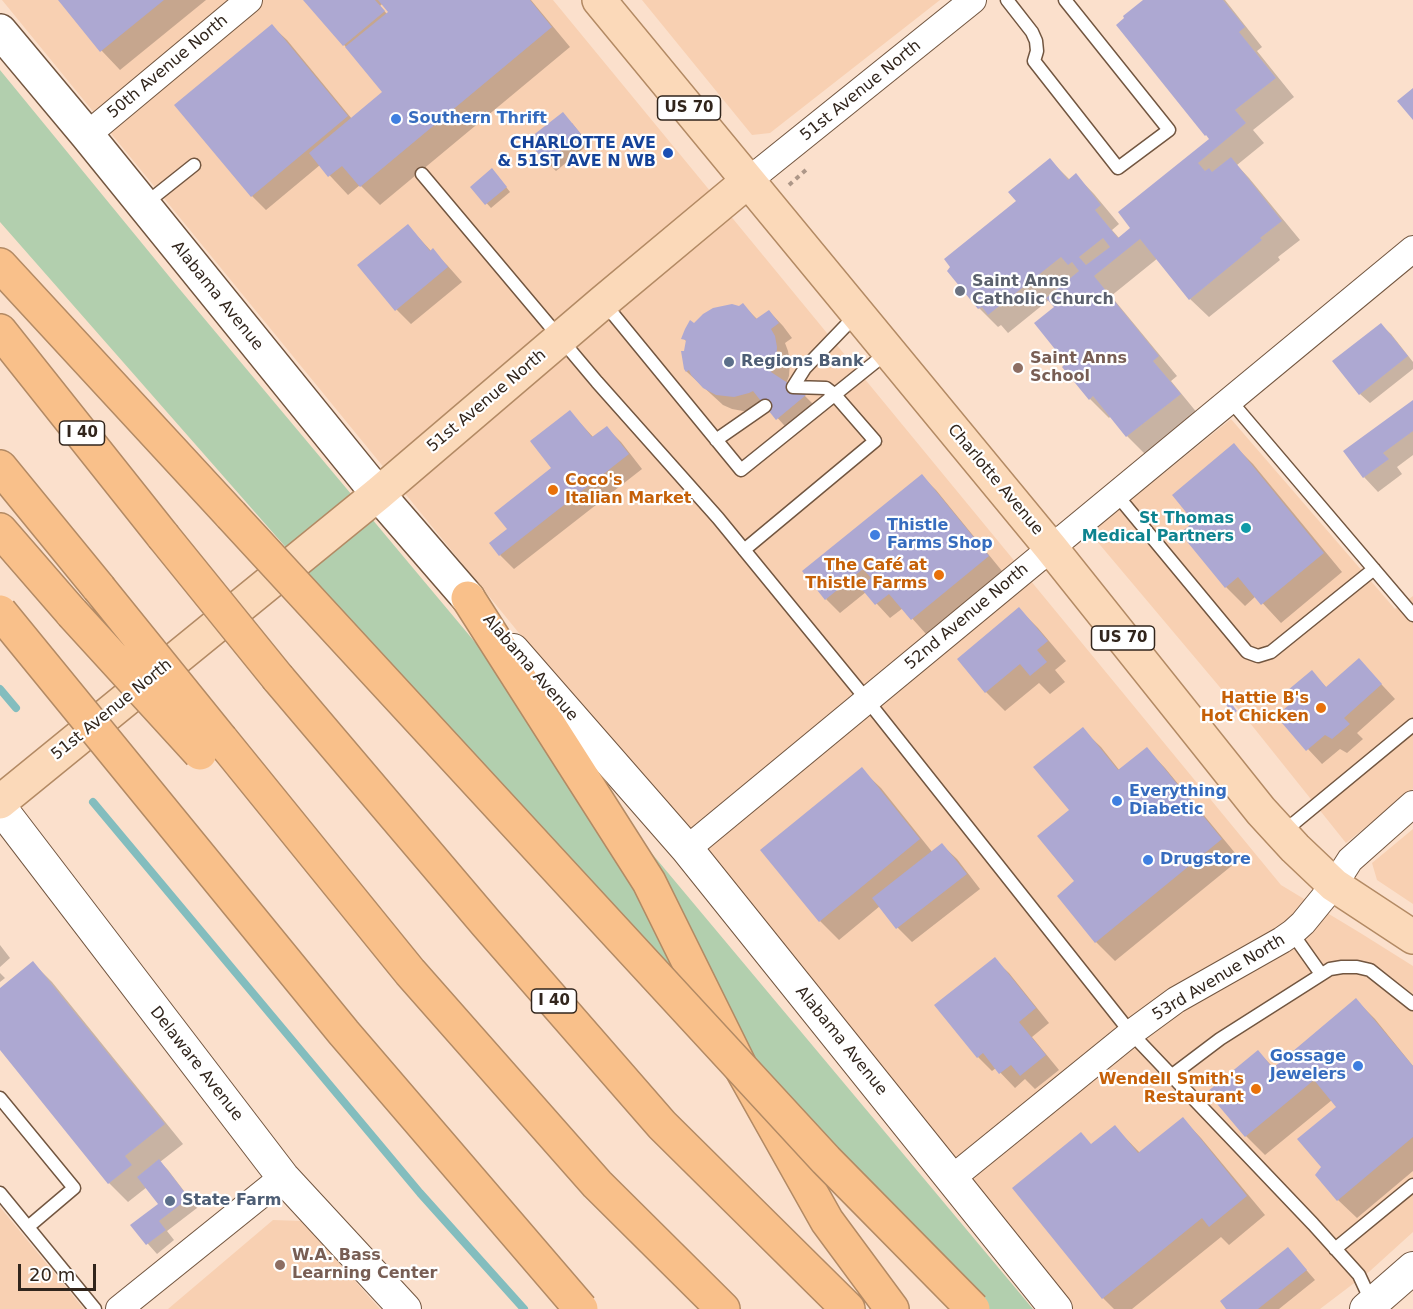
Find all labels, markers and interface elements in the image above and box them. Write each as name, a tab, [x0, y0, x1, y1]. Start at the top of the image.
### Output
street label: 50th Avenue North	[104, 11, 232, 123]
street label: 51st Avenue North	[797, 37, 925, 145]
road number: US 70	[658, 96, 720, 120]
place label: Southern Thrift	[408, 109, 547, 129]
marker: Southern Thrift	[389, 112, 403, 126]
place label: CHARLOTTE AVE & 51ST AVE N WB	[497, 134, 656, 172]
marker: CHARLOTTE AVE & 51ST AVE N WB	[661, 146, 675, 160]
street label: Alabama Avenue	[167, 237, 267, 355]
place label: Saint Anns Catholic Church	[972, 272, 1114, 310]
marker: Saint Anns Catholic Church	[953, 284, 967, 298]
street label: 51st Avenue North	[424, 346, 550, 456]
place label: Saint Anns School	[1030, 349, 1127, 387]
place label: Regions Bank	[741, 352, 864, 372]
marker: Regions Bank	[722, 355, 736, 369]
marker: Saint Anns School	[1011, 361, 1025, 375]
road number: I 40	[60, 421, 104, 445]
street label: Charlotte Avenue	[943, 421, 1047, 539]
place label: Coco's Italian Market	[565, 471, 691, 509]
marker: Coco's Italian Market	[546, 483, 560, 497]
place label: St Thomas Medical Partners	[1082, 509, 1234, 547]
place label: Thistle Farms Shop	[887, 516, 993, 554]
marker: St Thomas Medical Partners	[1239, 521, 1253, 535]
marker: Thistle Farms Shop	[868, 528, 882, 542]
place label: The Café at Thistle Farms	[805, 556, 927, 594]
street label: 52nd Avenue North	[901, 560, 1033, 674]
marker: The Café at Thistle Farms	[932, 568, 946, 582]
street label: Alabama Avenue	[478, 611, 582, 725]
road number: US 70	[1092, 626, 1154, 650]
street label: 51st Avenue North	[48, 656, 176, 764]
place label: Hattie B's Hot Chicken	[1201, 689, 1309, 727]
marker: Hattie B's Hot Chicken	[1314, 701, 1328, 715]
place label: Everything Diabetic	[1129, 782, 1227, 820]
marker: Everything Diabetic	[1110, 794, 1124, 808]
place label: Drugstore	[1160, 850, 1251, 870]
marker: Drugstore	[1141, 853, 1155, 867]
street label: 53rd Avenue North	[1149, 931, 1289, 1025]
street label: Alabama Avenue	[791, 982, 891, 1100]
road number: I 40	[532, 989, 576, 1013]
street label: Delaware Avenue	[145, 1003, 247, 1125]
place label: Gossage Jewelers	[1270, 1047, 1346, 1085]
marker: Gossage Jewelers	[1351, 1059, 1365, 1073]
place label: Wendell Smith's Restaurant	[1099, 1070, 1244, 1108]
marker: Wendell Smith's Restaurant	[1249, 1082, 1263, 1096]
place label: State Farm	[182, 1191, 281, 1211]
marker: State Farm	[163, 1194, 177, 1208]
place label: W.A. Bass Learning Center	[292, 1246, 437, 1284]
scale bar	[21, 1252, 99, 1290]
marker: W.A. Bass Learning Center	[273, 1258, 287, 1272]
text: 20 m	[29, 1264, 75, 1285]

